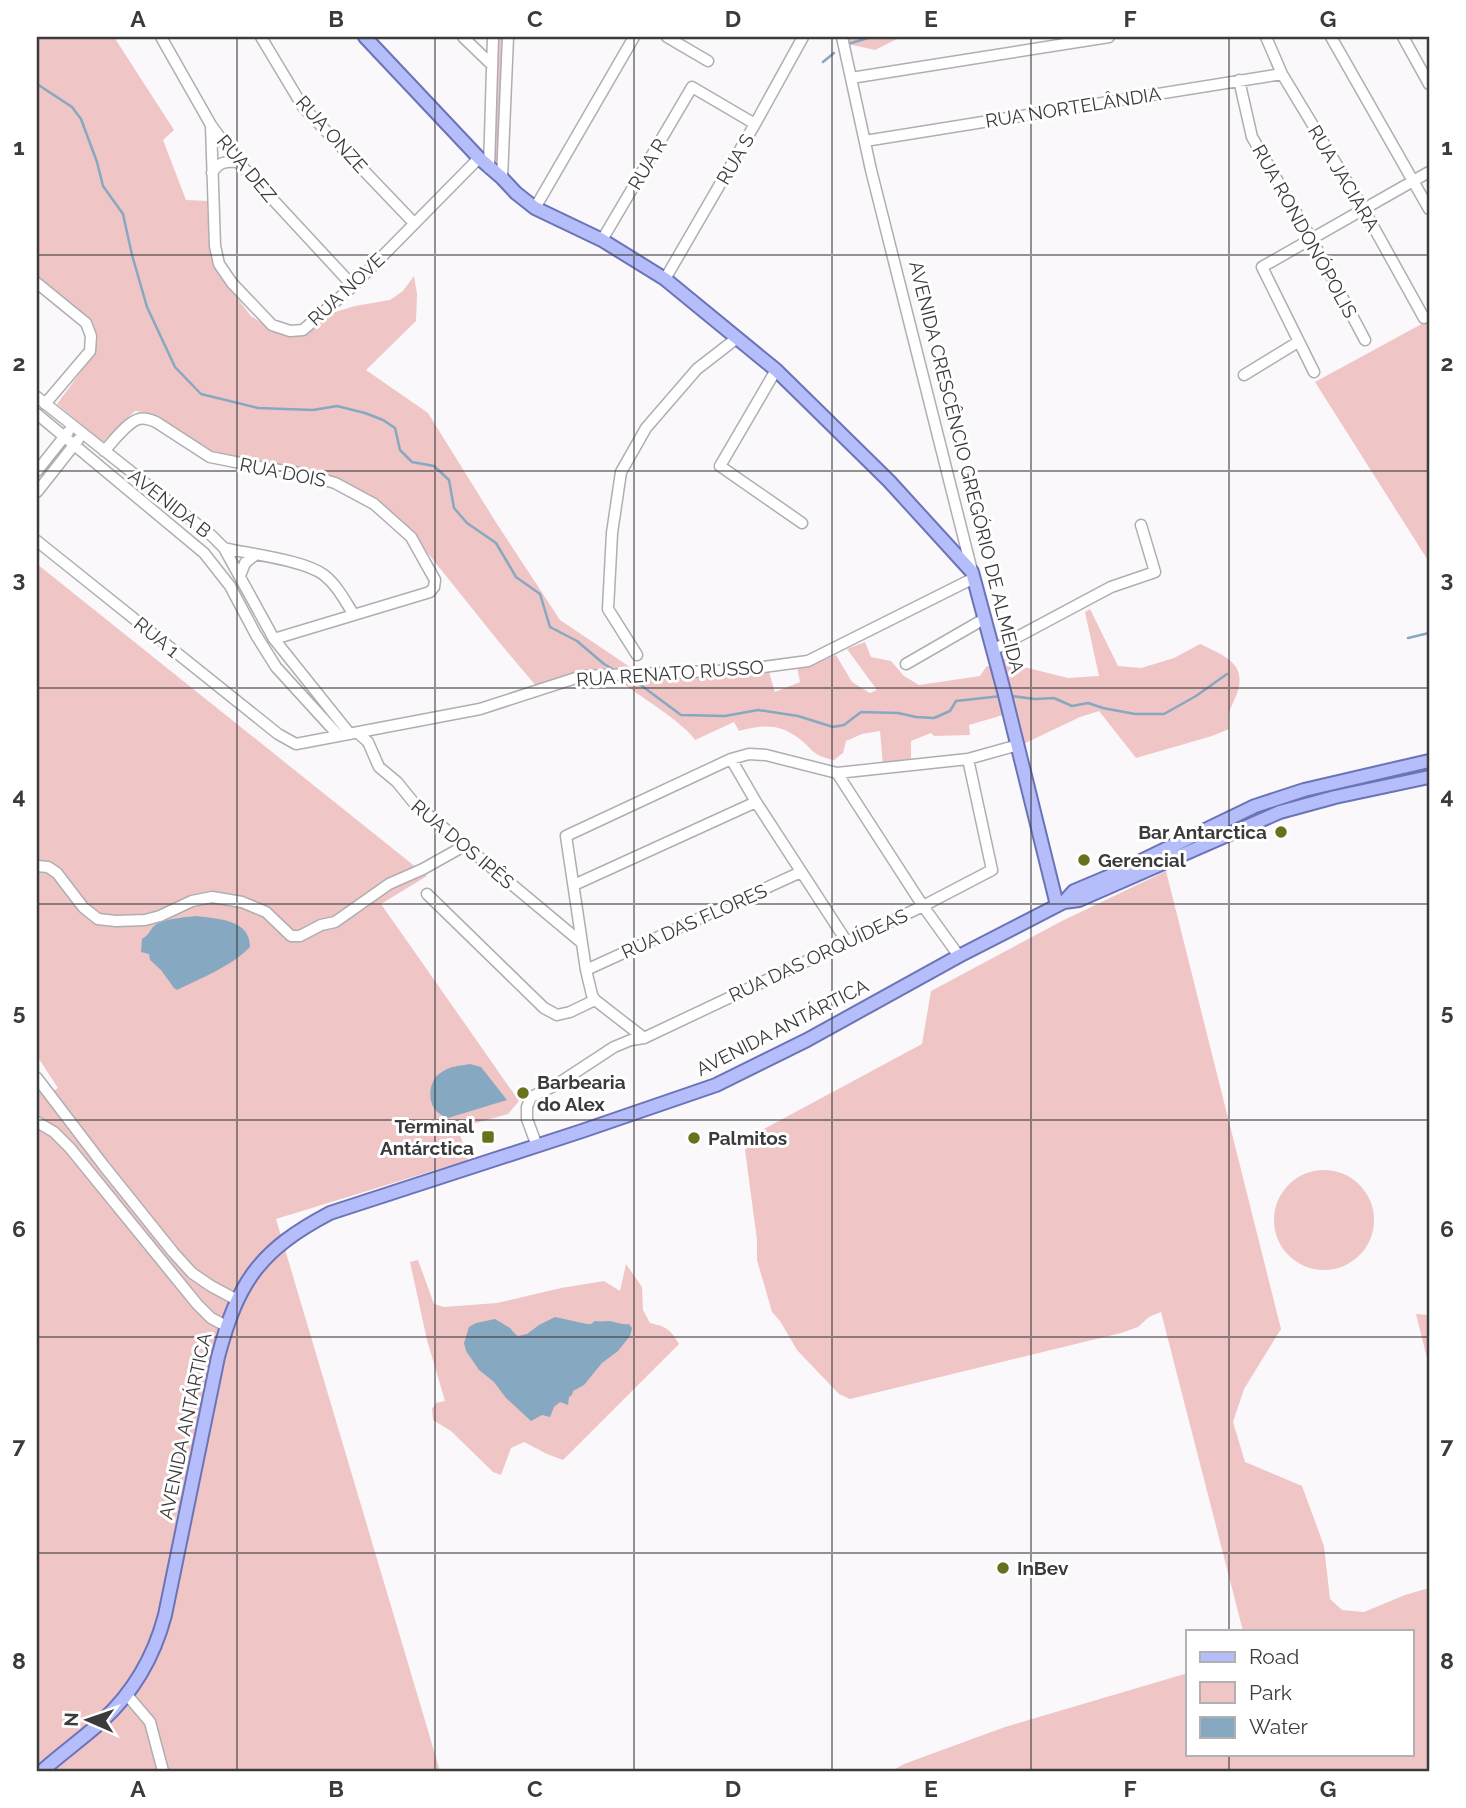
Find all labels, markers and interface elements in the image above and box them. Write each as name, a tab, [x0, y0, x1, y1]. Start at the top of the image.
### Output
text: A	[130, 5, 146, 32]
text: B	[328, 5, 344, 32]
text: C	[527, 5, 543, 32]
text: D	[725, 5, 741, 32]
text: E	[924, 5, 938, 32]
text: F	[1123, 5, 1137, 32]
text: G	[1320, 5, 1336, 32]
street label: RUA NORTELÂNDIA	[984, 82, 1162, 132]
street label: RUA ONZE	[292, 91, 372, 177]
street label: RUA JACIARA	[1304, 121, 1384, 235]
street label: RUA DEZ	[213, 130, 281, 206]
street label: RUA S	[712, 130, 758, 188]
text: 1	[13, 133, 25, 160]
text: 1	[1441, 133, 1453, 160]
street label: RUA R	[623, 134, 671, 194]
street label: RUA RONDONÓPOLIS	[1248, 140, 1362, 322]
street label: RUA NOVE	[303, 248, 389, 330]
street label: AVENIDA CRESCÊNCIO GREGÓRIO DE ALMEIDA	[905, 259, 1029, 676]
text: 2	[13, 349, 25, 376]
text: 2	[1441, 349, 1453, 376]
street label: RUA DOIS	[238, 453, 328, 491]
street label: AVENIDA B	[124, 464, 216, 542]
text: 3	[13, 565, 25, 592]
text: 3	[1441, 565, 1453, 592]
street label: RUA 1	[130, 612, 184, 662]
street label: RUA RENATO RUSSO	[576, 655, 764, 691]
text: 4	[12, 782, 26, 809]
text: 4	[1440, 782, 1454, 809]
street label: RUA DOS IPÊS	[407, 795, 519, 893]
place label: Bar Antarctica	[1138, 821, 1267, 843]
marker: Bar Antarctica	[1273, 824, 1289, 840]
place label: Gerencial	[1098, 849, 1187, 871]
marker: Gerencial	[1076, 852, 1092, 868]
street label: RUA DAS FLORES	[618, 879, 770, 963]
street label: RUA DAS ORQUÍDEAS	[725, 904, 911, 1006]
street label: AVENIDA ANTÁRTICA	[692, 974, 872, 1080]
text: 5	[13, 998, 26, 1025]
text: 5	[1441, 998, 1454, 1025]
place label: Barbearia do Alex	[537, 1071, 626, 1115]
marker: Barbearia do Alex	[515, 1085, 531, 1101]
place label: Terminal Antárctica	[380, 1115, 475, 1159]
place label: Palmitos	[708, 1127, 787, 1149]
marker: Terminal Antárctica	[480, 1129, 496, 1145]
marker: Palmitos	[686, 1130, 702, 1146]
text: 6	[12, 1215, 26, 1242]
text: 6	[1440, 1215, 1454, 1242]
street label: AVENIDA ANTÁRTICA	[154, 1331, 216, 1521]
text: 7	[13, 1431, 26, 1458]
text: 7	[1441, 1431, 1454, 1458]
place label: InBev	[1017, 1557, 1069, 1579]
marker: InBev	[995, 1560, 1011, 1576]
legend	[1186, 1630, 1414, 1756]
text: Road	[1249, 1644, 1299, 1669]
text: 8	[12, 1647, 26, 1674]
text: 8	[1440, 1647, 1454, 1674]
text: Park	[1249, 1680, 1292, 1705]
north arrow	[52, 1686, 122, 1756]
text: N	[60, 1712, 82, 1727]
text: Water	[1249, 1714, 1308, 1739]
text: A	[130, 1775, 146, 1802]
text: B	[328, 1775, 344, 1802]
text: C	[527, 1775, 543, 1802]
text: D	[725, 1775, 741, 1802]
text: E	[924, 1775, 938, 1802]
text: F	[1123, 1775, 1137, 1802]
text: G	[1320, 1775, 1336, 1802]

